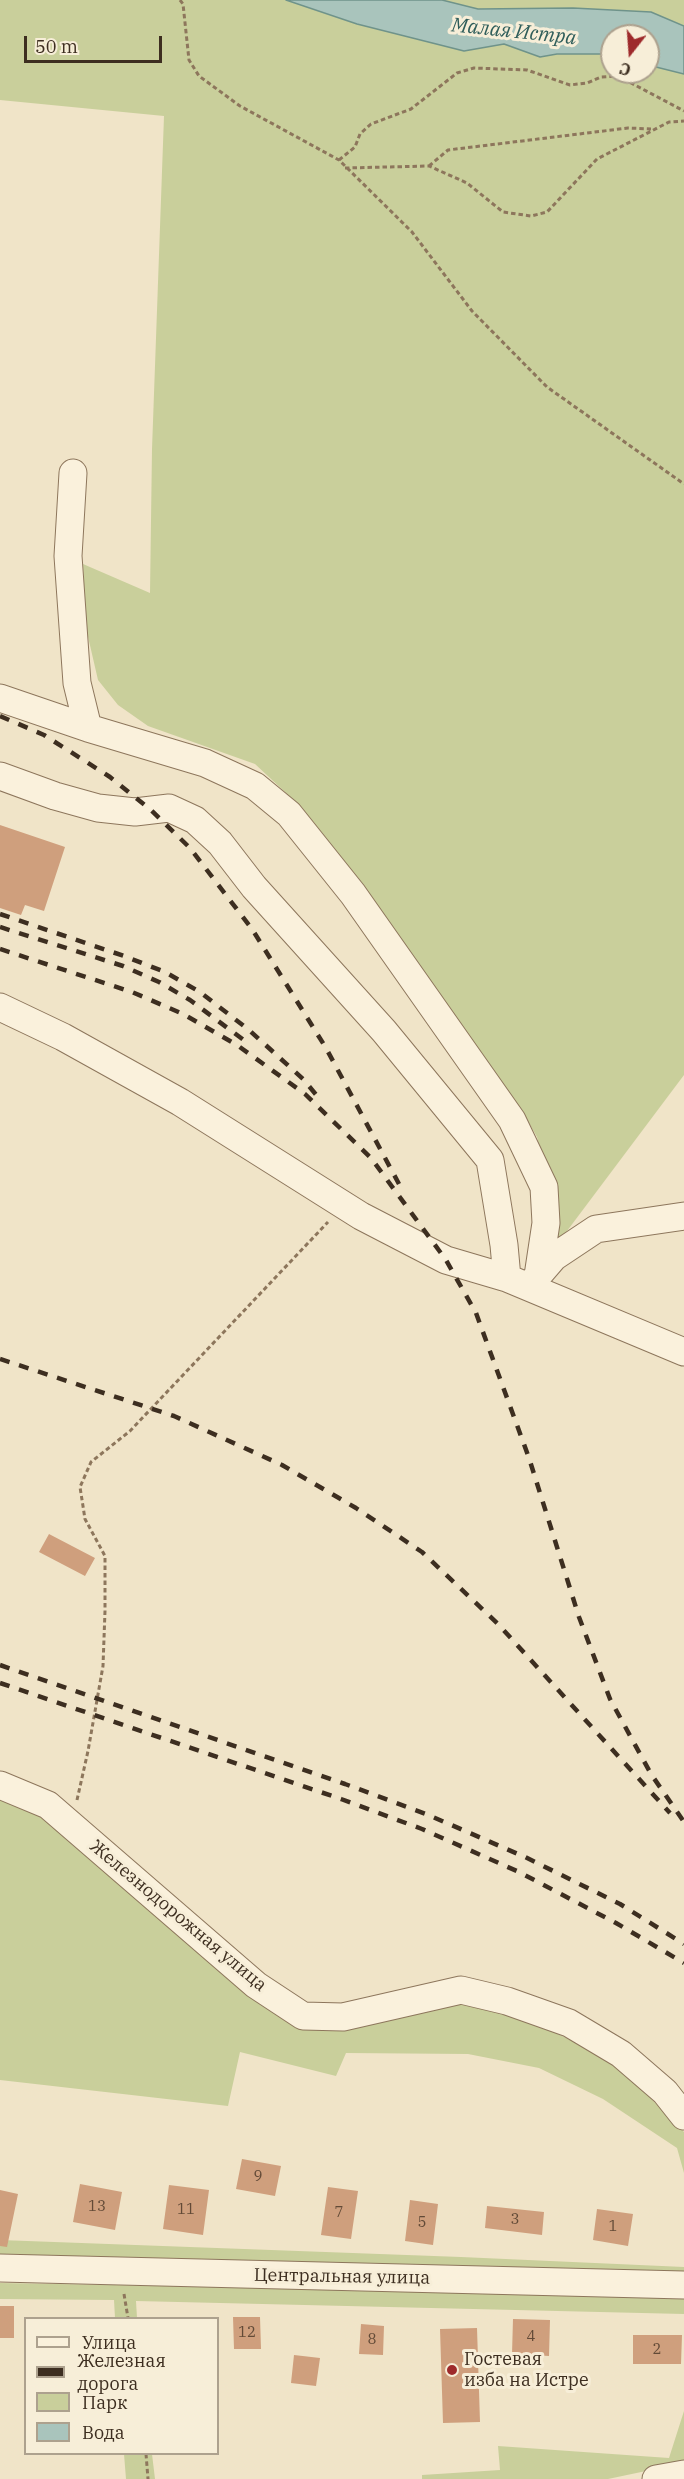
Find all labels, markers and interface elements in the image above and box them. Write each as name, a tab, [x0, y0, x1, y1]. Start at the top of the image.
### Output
water label: Малая Истра	[450, 14, 578, 50]
scale bar	[27, 24, 165, 62]
north arrow	[600, 24, 660, 84]
text: 50 m	[35, 35, 78, 58]
text: С	[617, 58, 633, 80]
street label: Железнодорожная улица	[85, 1836, 271, 1996]
house number: 9	[254, 2168, 262, 2186]
house number: 13	[88, 2198, 106, 2216]
house number: 11	[177, 2201, 195, 2219]
house number: 7	[335, 2204, 343, 2222]
house number: 3	[511, 2211, 519, 2229]
house number: 5	[418, 2214, 426, 2232]
house number: 1	[609, 2218, 617, 2236]
street label: Центральная улица	[254, 2265, 430, 2289]
legend	[24, 2317, 219, 2455]
house number: 12	[238, 2324, 256, 2342]
house number: 4	[527, 2328, 535, 2346]
text: Улица	[82, 2331, 136, 2354]
house number: 8	[368, 2331, 376, 2349]
house number: 2	[653, 2341, 661, 2359]
text: Железная дорога	[77, 2349, 166, 2395]
place label: Гостевая изба на Истре	[464, 2349, 589, 2392]
marker: Гостевая изба на Истре	[445, 2363, 459, 2377]
text: Парк	[82, 2391, 128, 2414]
text: Вода	[82, 2421, 125, 2444]

